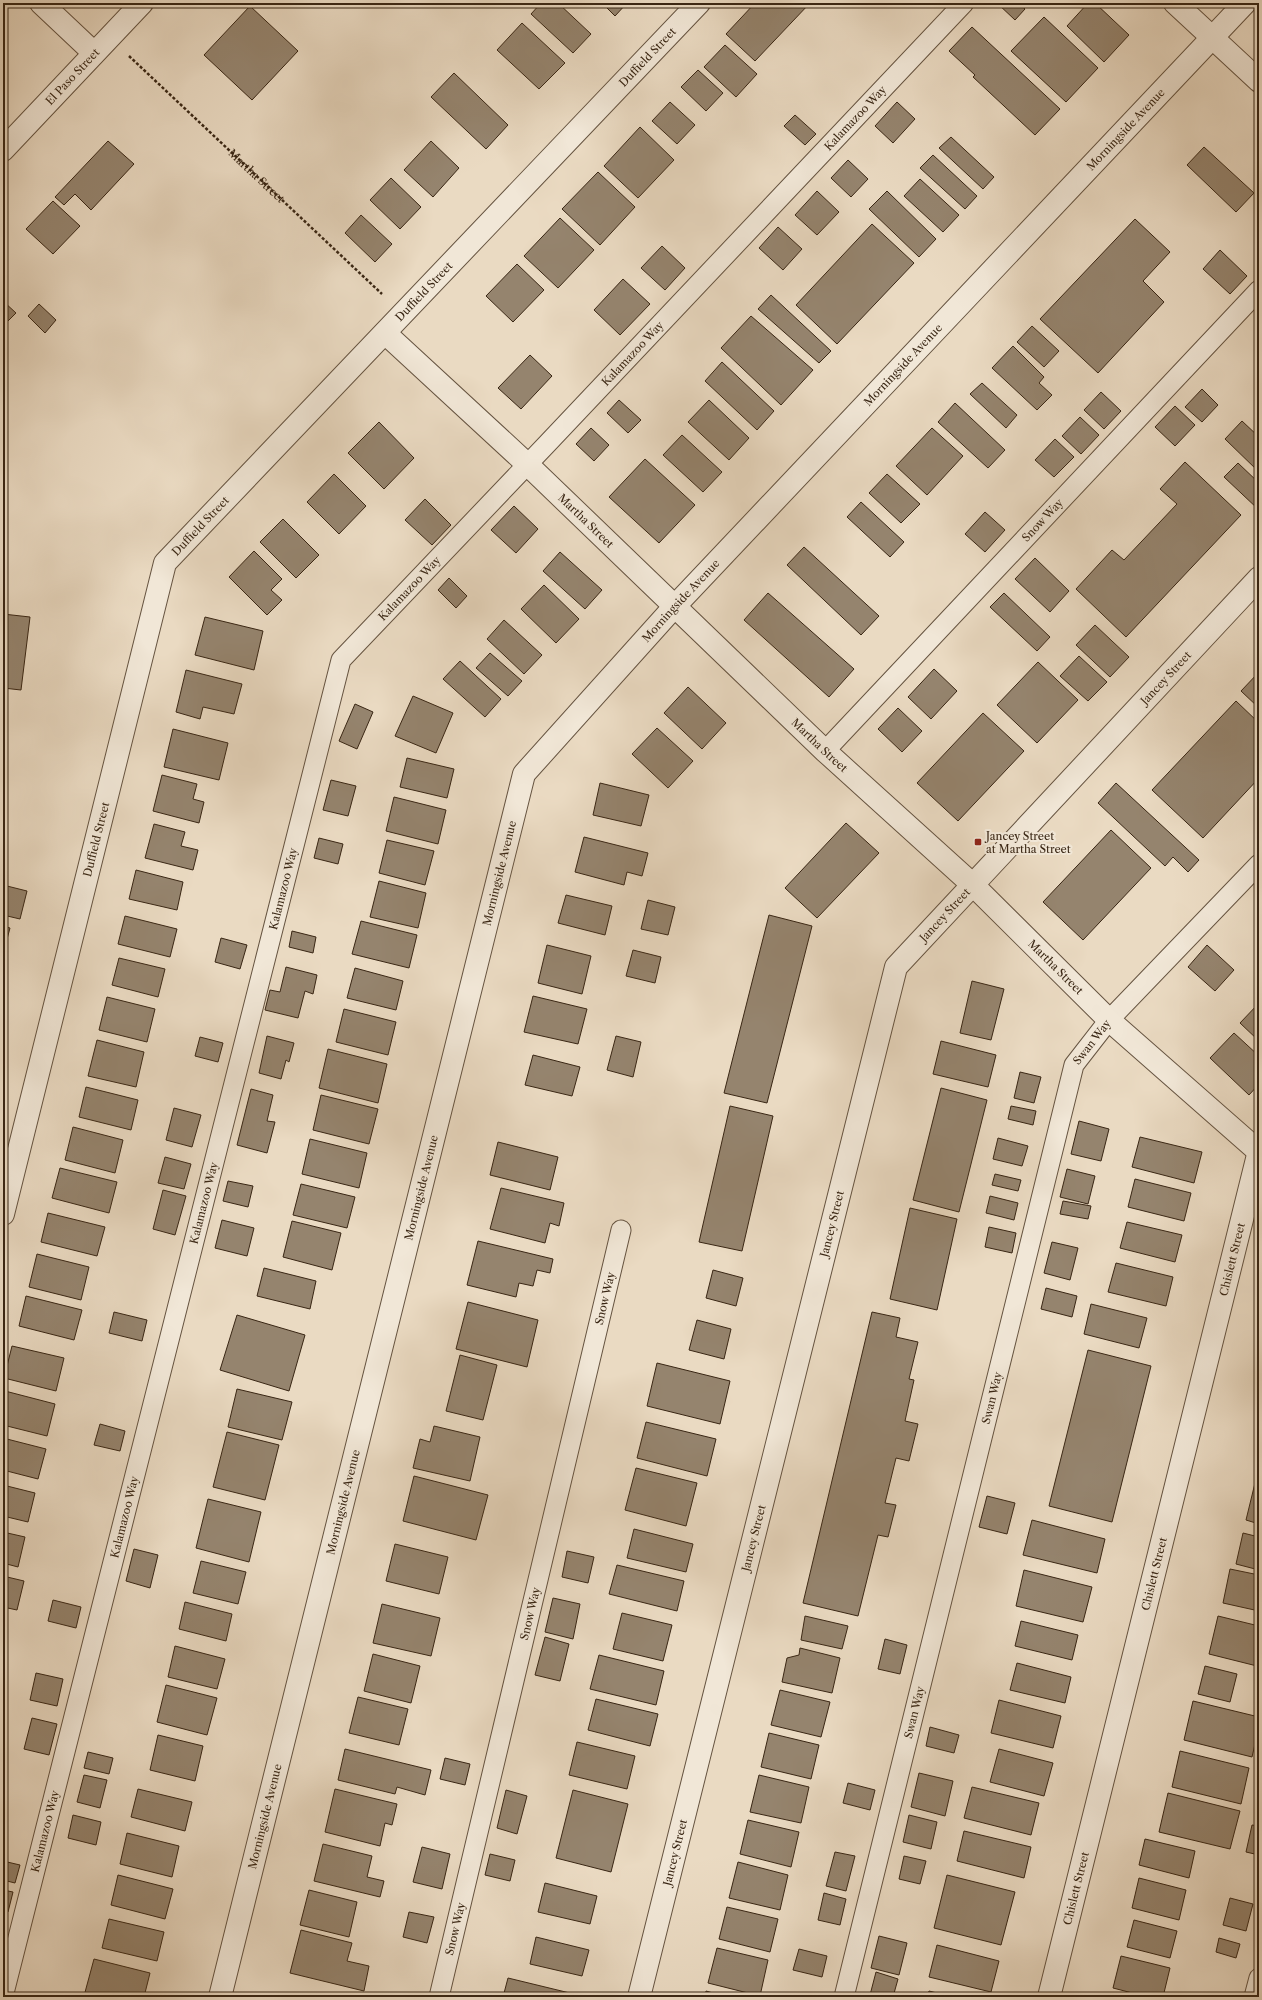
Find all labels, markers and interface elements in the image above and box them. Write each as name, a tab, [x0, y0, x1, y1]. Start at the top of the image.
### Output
street label: Duffield Street	[616, 24, 679, 90]
street label: El Paso Street	[42, 45, 102, 108]
street label: Kalamazoo Way	[821, 82, 890, 153]
street label: Morningside Avenue	[1083, 85, 1168, 173]
street label: Martha Street	[225, 146, 288, 206]
street label: Duffield Street	[392, 259, 455, 324]
street label: Kalamazoo Way	[599, 318, 667, 389]
street label: Morningside Avenue	[861, 321, 945, 409]
street label: Martha Street	[555, 491, 617, 551]
street label: Duffield Street	[169, 493, 232, 559]
street label: Snow Way	[1019, 495, 1066, 545]
street label: Kalamazoo Way	[375, 553, 444, 624]
street label: Morningside Avenue	[639, 556, 723, 645]
street label: Jancey Street	[1136, 648, 1194, 709]
street label: Martha Street	[788, 715, 851, 775]
street label: Duffield Street	[80, 800, 112, 878]
street label: Morningside Avenue	[480, 819, 519, 927]
place label: Jancey Street at Martha Street	[984, 829, 1071, 856]
marker: Jancey Street at Martha Street	[973, 837, 983, 847]
street label: Kalamazoo Way	[266, 846, 300, 931]
street label: Jancey Street	[915, 885, 973, 946]
street label: Martha Street	[1025, 937, 1086, 997]
street label: Swan Way	[1070, 1016, 1114, 1067]
street label: Morningside Avenue	[401, 1134, 441, 1242]
street label: Kalamazoo Way	[187, 1160, 221, 1245]
street label: Jancey Street	[816, 1189, 847, 1260]
street label: Chislett Street	[1216, 1221, 1248, 1297]
street label: Snow Way	[592, 1270, 618, 1326]
street label: Swan Way	[979, 1370, 1005, 1426]
street label: Morningside Avenue	[323, 1448, 363, 1556]
street label: Kalamazoo Way	[107, 1474, 142, 1560]
street label: Jancey Street	[738, 1503, 769, 1575]
street label: Chislett Street	[1138, 1536, 1170, 1612]
street label: Snow Way	[517, 1585, 543, 1642]
street label: Swan Way	[901, 1684, 928, 1740]
street label: Morningside Avenue	[245, 1762, 285, 1871]
street label: Kalamazoo Way	[28, 1788, 62, 1874]
street label: Jancey Street	[660, 1818, 690, 1889]
street label: Chislett Street	[1060, 1850, 1092, 1926]
street label: Snow Way	[442, 1900, 468, 1957]

